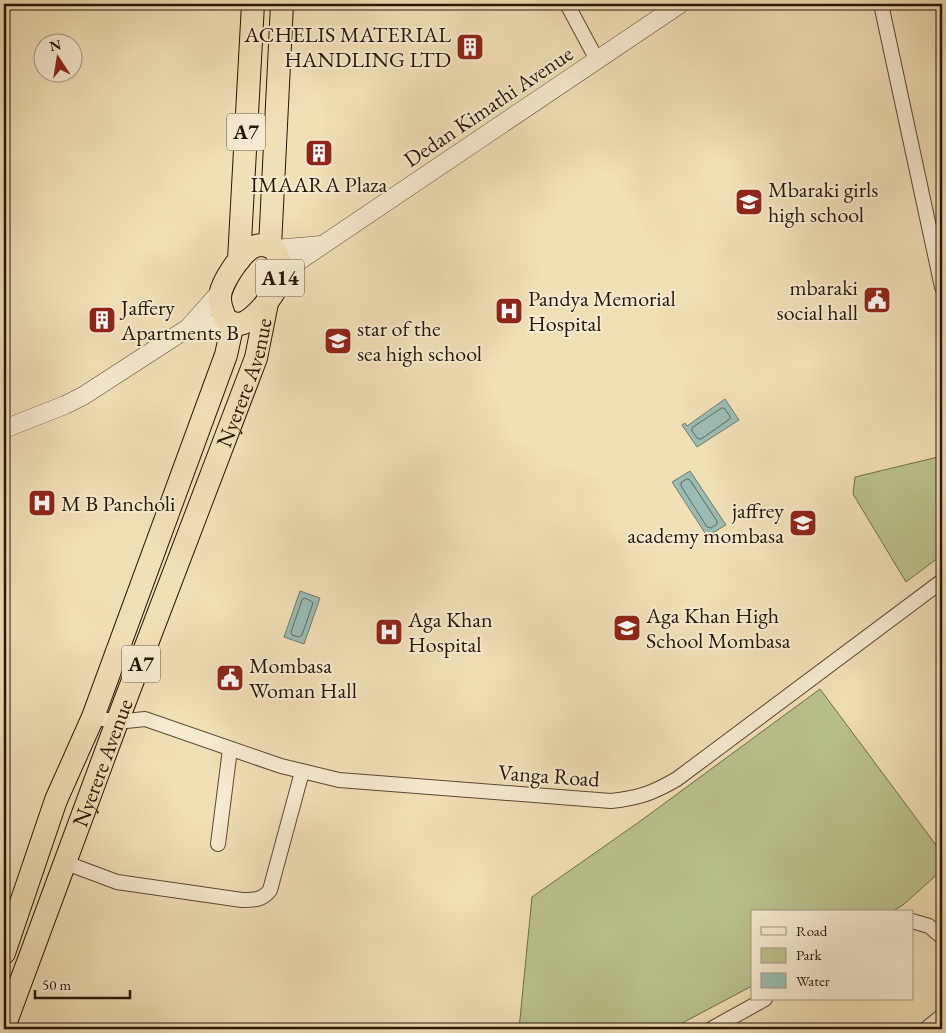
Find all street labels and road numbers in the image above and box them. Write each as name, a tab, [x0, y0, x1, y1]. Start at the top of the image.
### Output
street label: Dedan Kimathi Avenue	[398, 39, 579, 174]
road number: A7	[227, 114, 265, 150]
road number: A14	[256, 260, 304, 296]
street label: Nyerere Avenue	[209, 315, 279, 451]
road number: A7	[122, 646, 160, 682]
street label: Nyerere Avenue	[65, 694, 140, 831]
street label: Vanga Road	[497, 757, 602, 794]

